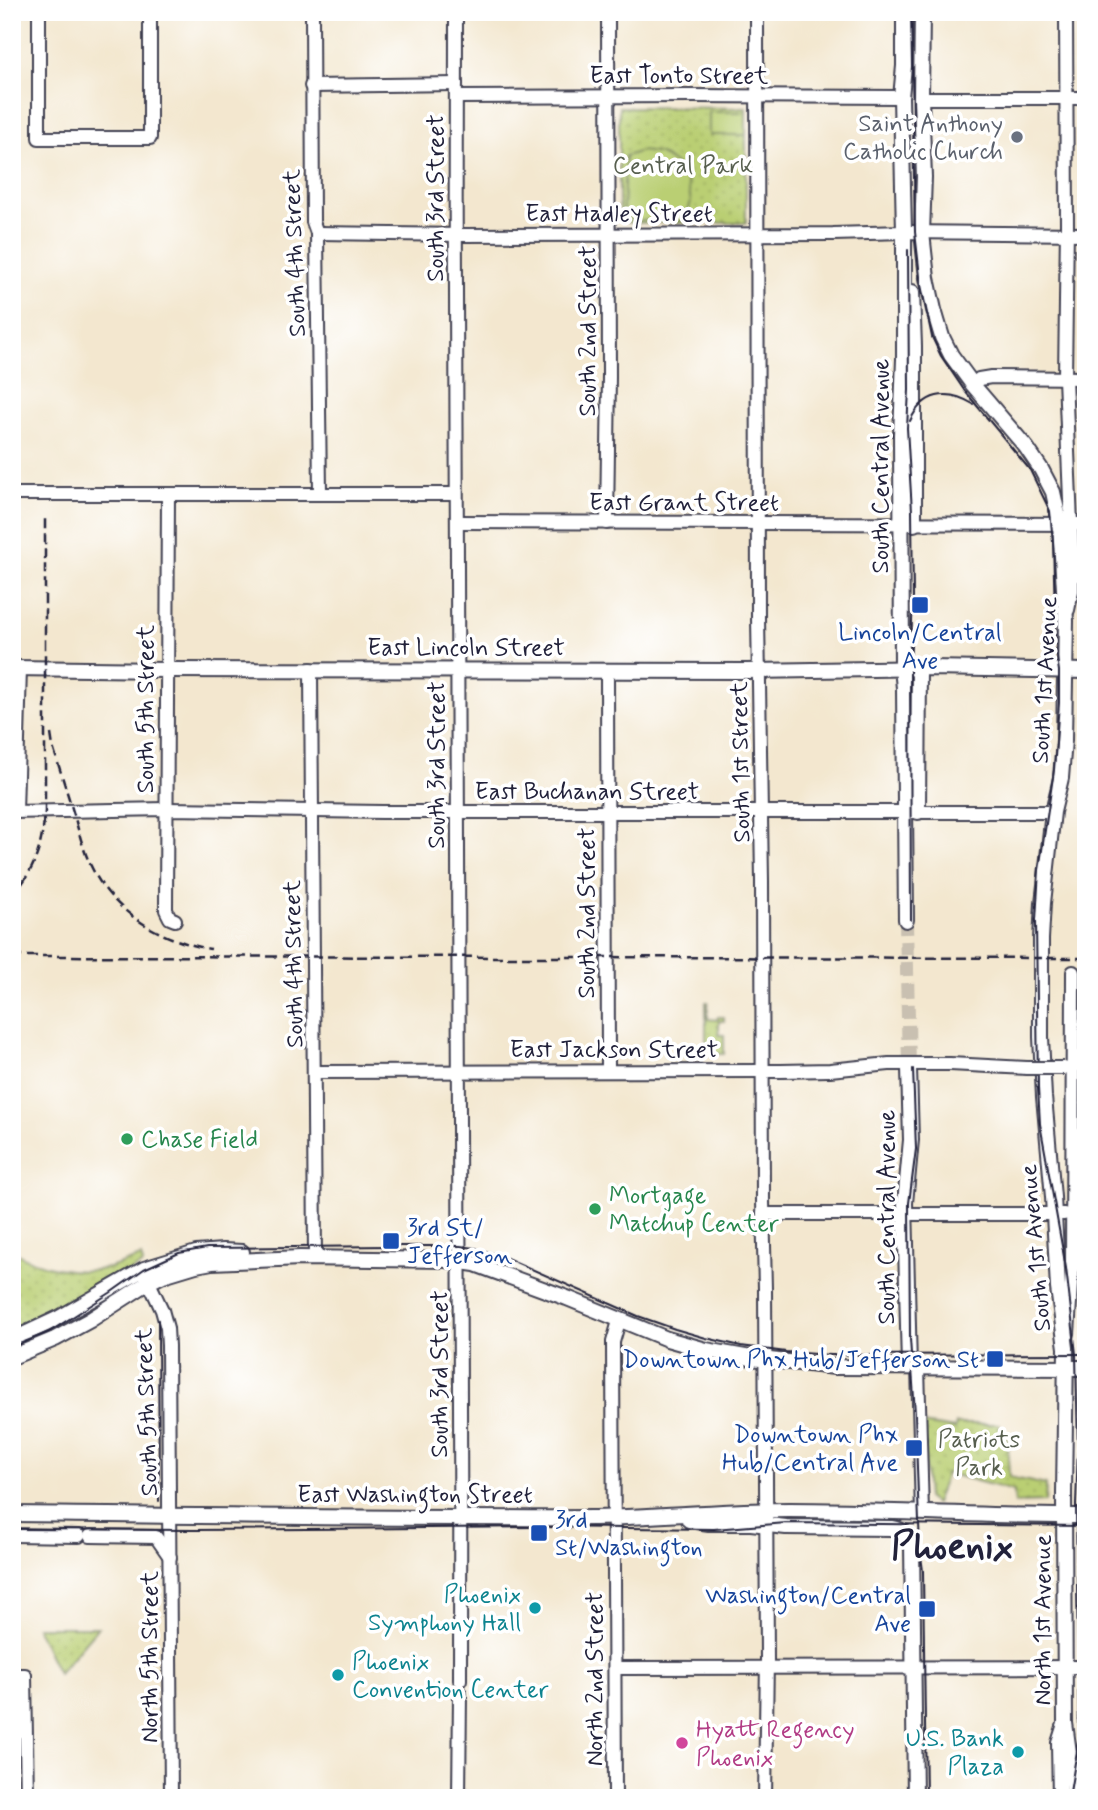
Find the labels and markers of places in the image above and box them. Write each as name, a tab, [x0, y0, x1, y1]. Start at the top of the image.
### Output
place label: Saint Anthony Catholic Church	[843, 109, 1003, 168]
marker: Saint Anthony Catholic Church	[1009, 129, 1025, 145]
marker: Lincoln/Central Ave	[910, 595, 930, 615]
place label: Lincoln/Central Ave	[838, 618, 1002, 677]
place label: Chase Field	[141, 1125, 258, 1156]
marker: Chase Field	[119, 1131, 135, 1147]
place label: Mortgage Matchup Center	[609, 1181, 779, 1240]
marker: Mortgage Matchup Center	[587, 1201, 603, 1217]
place label: 3rd St/ Jefferson	[407, 1213, 513, 1272]
marker: 3rd St/ Jefferson	[381, 1231, 401, 1251]
place label: Downtown Phx Hub/Jefferson St	[623, 1345, 979, 1376]
marker: Downtown Phx Hub/Jefferson St	[985, 1349, 1005, 1369]
place label: Downtown Phx Hub/Central Ave	[722, 1420, 898, 1479]
marker: Downtown Phx Hub/Central Ave	[904, 1438, 924, 1458]
place label: 3rd St/Washington	[555, 1505, 703, 1567]
marker: 3rd St/Washington	[529, 1523, 549, 1543]
place label: Phoenix Symphony Hall	[368, 1580, 521, 1639]
place label: Washington/Central Ave	[705, 1581, 911, 1640]
marker: Washington/Central Ave	[917, 1599, 937, 1619]
marker: Phoenix Symphony Hall	[527, 1600, 543, 1616]
place label: Phoenix Convention Center	[352, 1647, 548, 1706]
marker: Phoenix Convention Center	[330, 1667, 346, 1683]
place label: Hyatt Regency Phoenix	[696, 1715, 854, 1774]
place label: U.S. Bank Plaza	[906, 1724, 1004, 1783]
marker: Hyatt Regency Phoenix	[674, 1735, 690, 1751]
marker: U.S. Bank Plaza	[1010, 1744, 1026, 1760]

